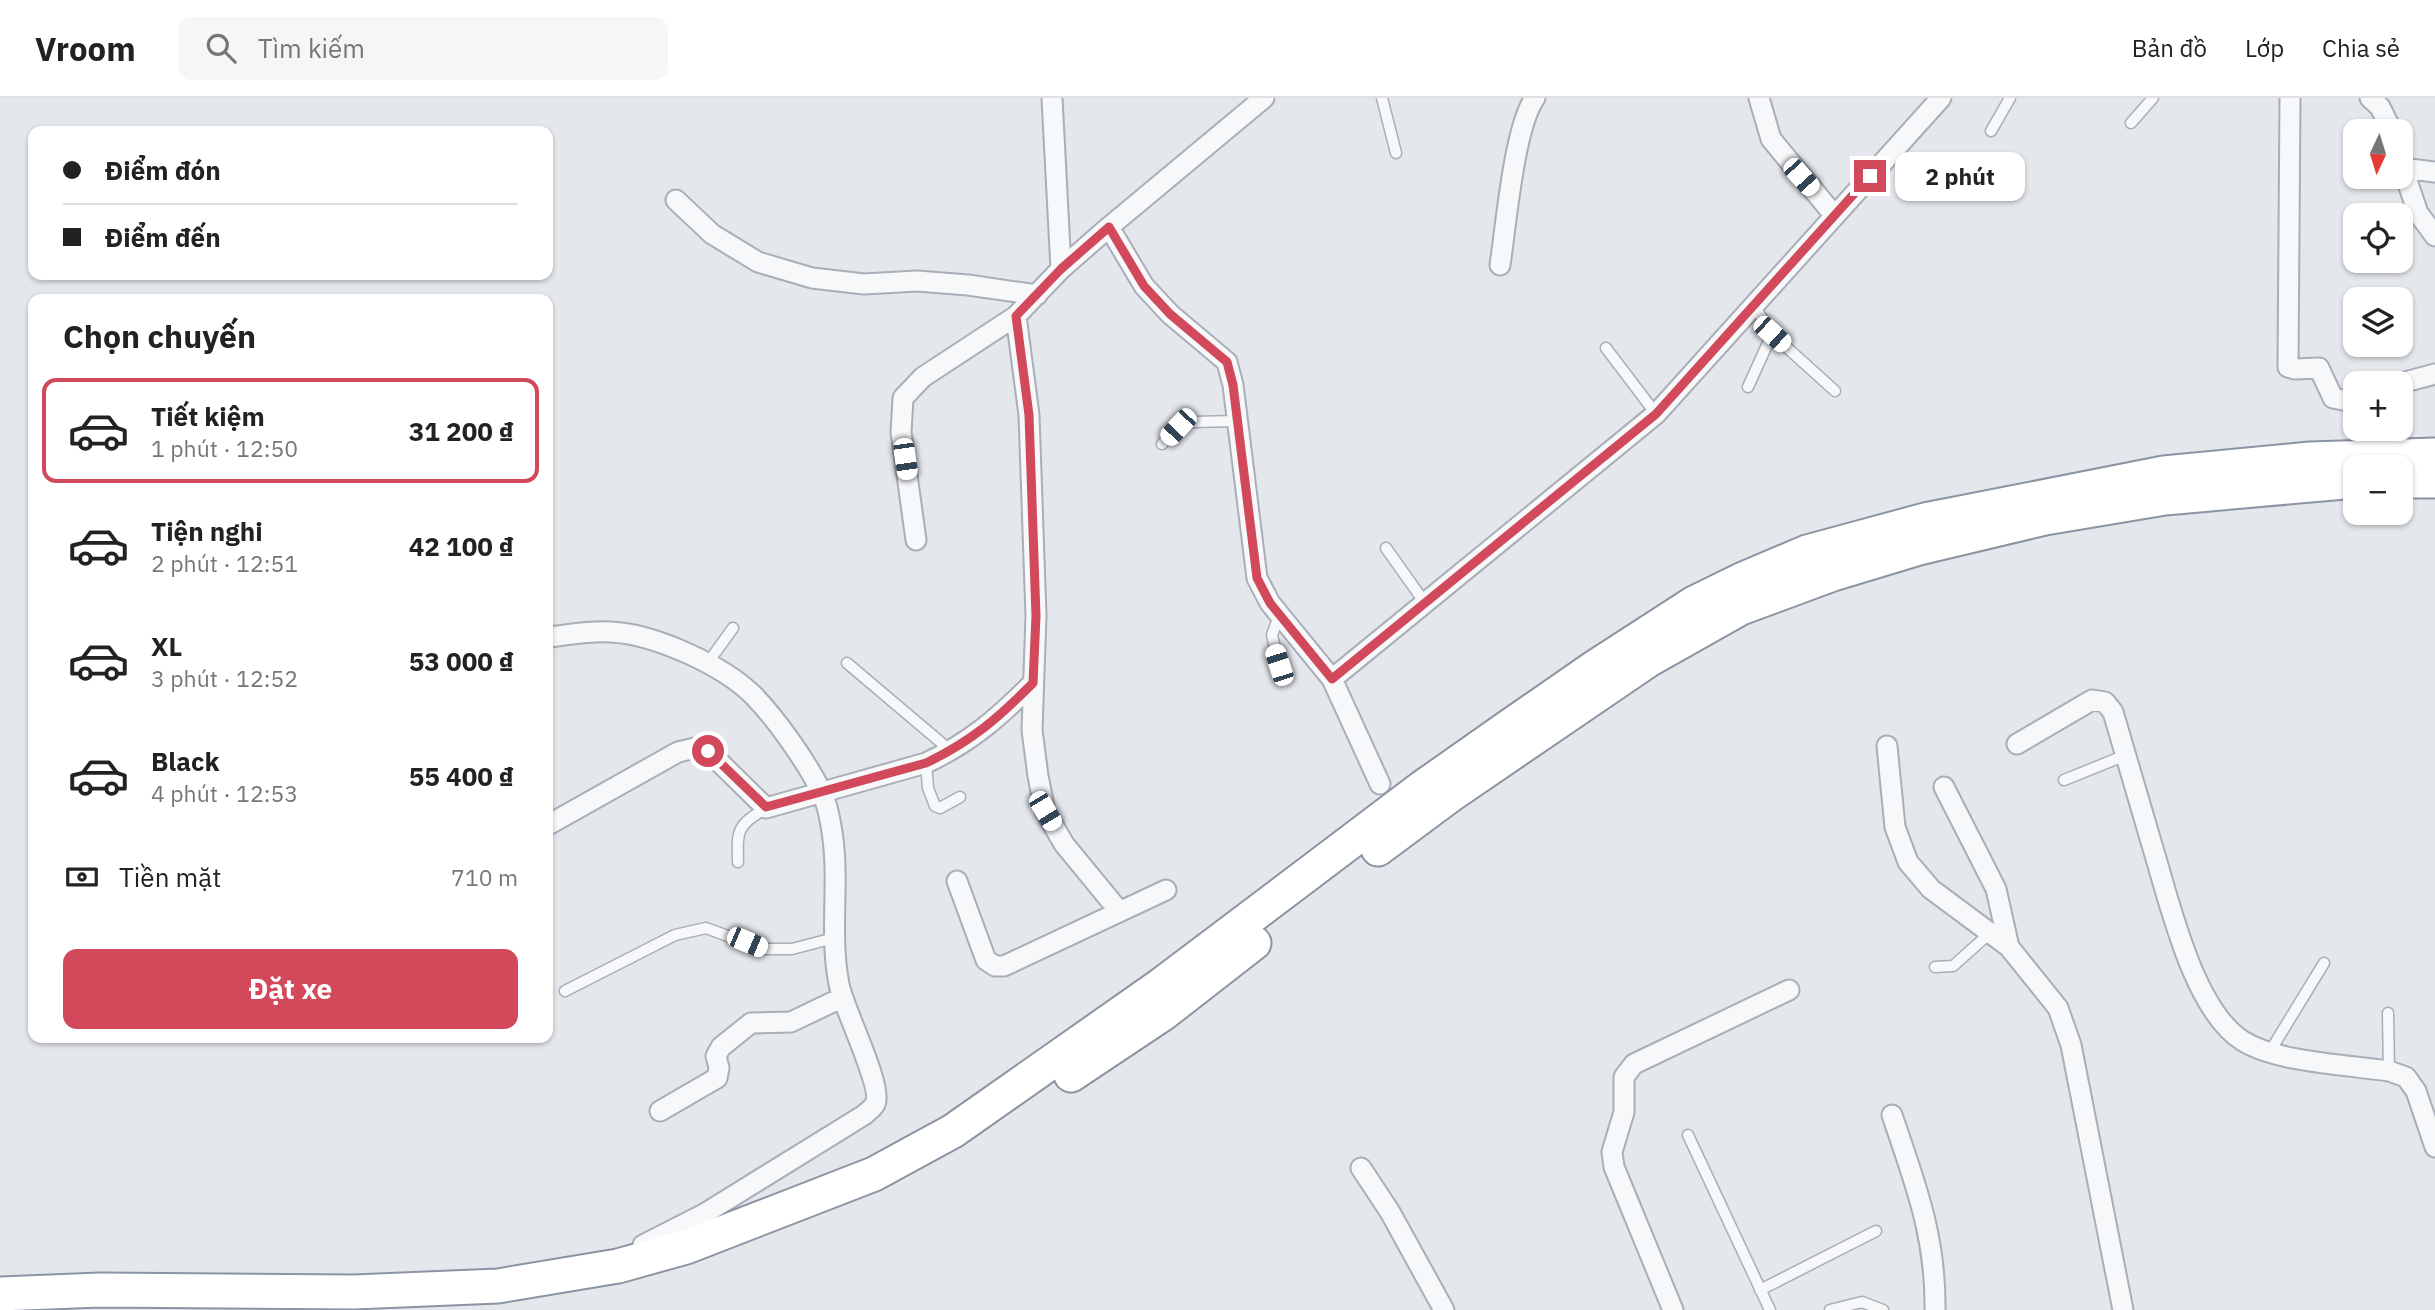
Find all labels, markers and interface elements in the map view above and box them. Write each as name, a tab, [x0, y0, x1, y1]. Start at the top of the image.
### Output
search box	[178, 17, 668, 80]
text: Vroom	[35, 27, 136, 70]
icon: search	[202, 29, 240, 67]
text: Tìm kiếm	[258, 31, 365, 65]
text: Bản đồ	[2132, 32, 2207, 64]
text: Lớp	[2245, 32, 2284, 64]
text: Chia sẻ	[2322, 32, 2400, 64]
north arrow	[2343, 119, 2413, 189]
map controls	[2343, 119, 2413, 525]
callout: 2 phút	[1895, 152, 2024, 200]
text: Điểm đón	[105, 153, 221, 187]
car	[1780, 154, 1823, 200]
route end	[1854, 160, 1886, 192]
text: 2 phút	[1925, 161, 1995, 191]
button: locate	[2343, 203, 2413, 273]
text: Điểm đến	[105, 220, 221, 254]
button: layers	[2343, 287, 2413, 357]
car	[1750, 312, 1795, 356]
text: Chọn chuyến	[63, 315, 256, 357]
button: +	[2343, 371, 2413, 441]
icon: car	[67, 399, 130, 462]
text: Tiết kiệm	[151, 399, 265, 433]
car	[1156, 404, 1201, 450]
text: 31 200 ₫	[409, 414, 514, 448]
text: 1 phút · 12:50	[151, 433, 298, 463]
car	[892, 437, 919, 481]
button: −	[2343, 455, 2413, 525]
icon: car	[67, 514, 130, 577]
text: Tiện nghi	[151, 514, 263, 548]
text: 42 100 ₫	[409, 529, 514, 563]
text: 2 phút · 12:51	[151, 548, 298, 578]
icon: car	[67, 629, 130, 692]
text: XL	[151, 629, 182, 663]
car	[1263, 642, 1296, 688]
text: 53 000 ₫	[409, 644, 514, 678]
text: 3 phút · 12:52	[151, 663, 298, 693]
route start	[692, 735, 724, 767]
icon: car	[67, 744, 130, 807]
text: Black	[151, 744, 219, 778]
text: 55 400 ₫	[409, 759, 514, 793]
text: 4 phút · 12:53	[151, 778, 298, 808]
car	[1026, 788, 1065, 834]
icon: cash	[63, 858, 101, 896]
text: Tiền mặt	[119, 860, 221, 894]
text: 710 m	[451, 862, 518, 892]
car	[724, 924, 771, 960]
button: Đặt xe	[63, 949, 518, 1029]

